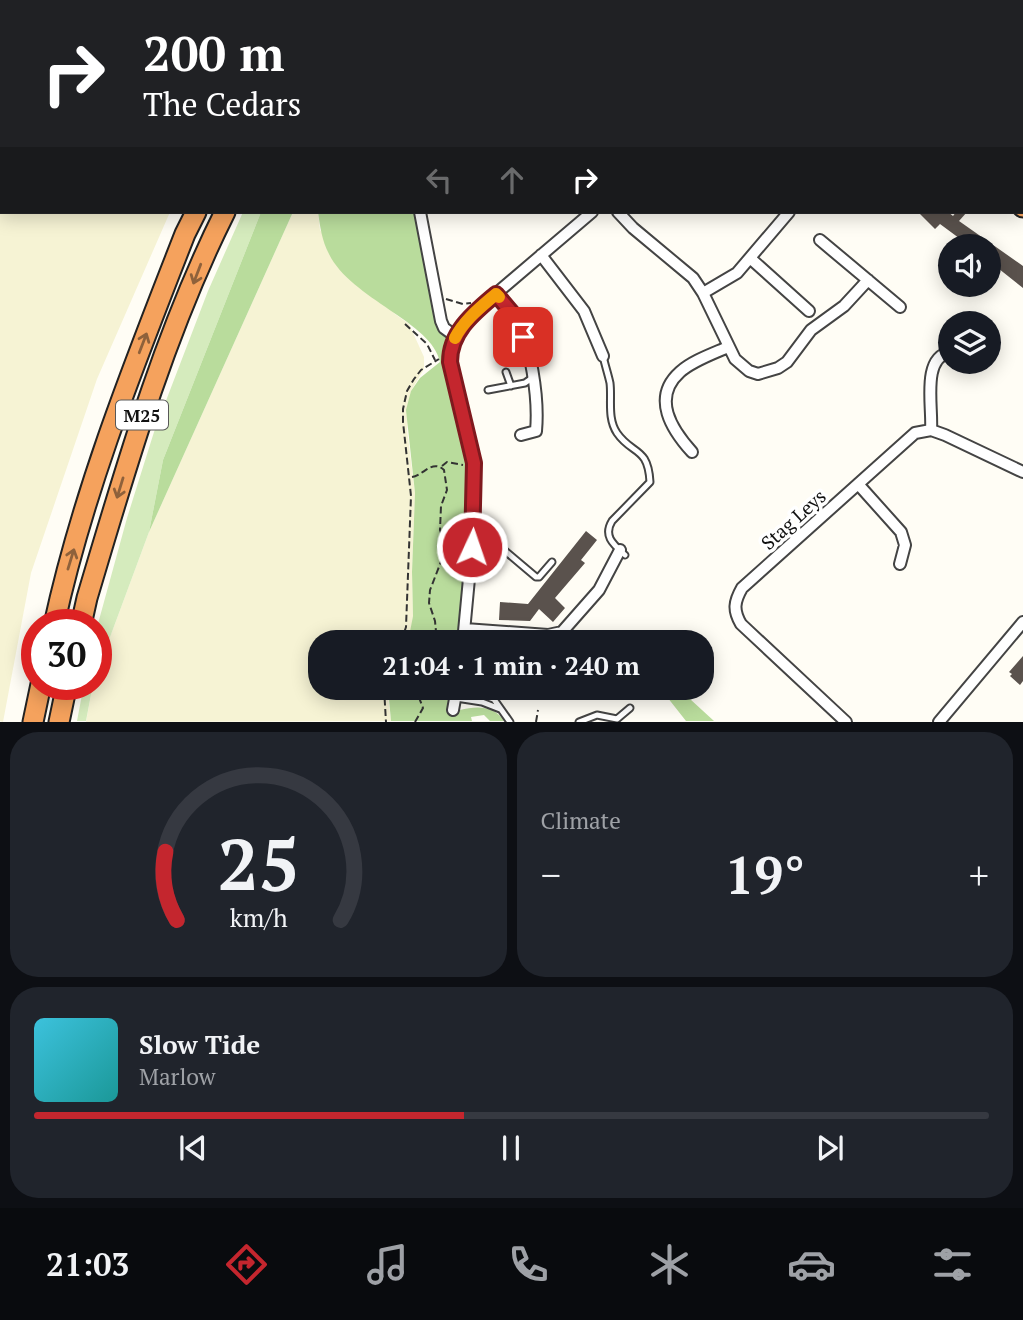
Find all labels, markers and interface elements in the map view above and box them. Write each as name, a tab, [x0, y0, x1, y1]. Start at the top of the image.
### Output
text: 200 m	[143, 20, 285, 85]
icon: right	[28, 28, 119, 119]
text: The Cedars	[143, 83, 301, 125]
icon: left	[420, 161, 458, 199]
icon: ahead	[493, 161, 531, 199]
icon: right	[566, 161, 604, 199]
map controls	[938, 234, 1001, 374]
button: sound	[938, 234, 1001, 297]
one-way arrow	[190, 263, 203, 284]
pin	[493, 307, 553, 367]
button: layers	[938, 311, 1001, 374]
icon: arrive	[504, 318, 542, 356]
one-way arrow	[137, 333, 150, 354]
road number: M25	[116, 400, 168, 430]
one-way arrow	[113, 477, 126, 499]
street label: Stag Leys	[755, 483, 831, 555]
position arrow	[435, 510, 509, 584]
one-way arrow	[66, 548, 78, 570]
speed limit sign: 30	[21, 609, 112, 700]
text: 21:04 · 1 min · 240 m	[382, 648, 640, 682]
text: Climate	[541, 805, 621, 836]
text: 25	[217, 815, 299, 912]
text: 19°	[725, 840, 805, 909]
text: −	[541, 850, 561, 900]
text: +	[969, 850, 989, 900]
text: km/h	[229, 901, 287, 934]
text: Slow Tide	[139, 1027, 260, 1061]
text: Marlow	[139, 1061, 216, 1092]
icon: previous	[174, 1129, 212, 1167]
icon: pause	[492, 1129, 530, 1167]
icon: next	[811, 1129, 849, 1167]
icon: directions	[222, 1240, 271, 1289]
icon: music	[363, 1240, 412, 1289]
icon: phone	[504, 1240, 553, 1289]
icon: climate	[645, 1240, 694, 1289]
icon: car	[787, 1240, 836, 1289]
icon: filters	[928, 1240, 977, 1289]
text: 21:03	[46, 1243, 129, 1285]

